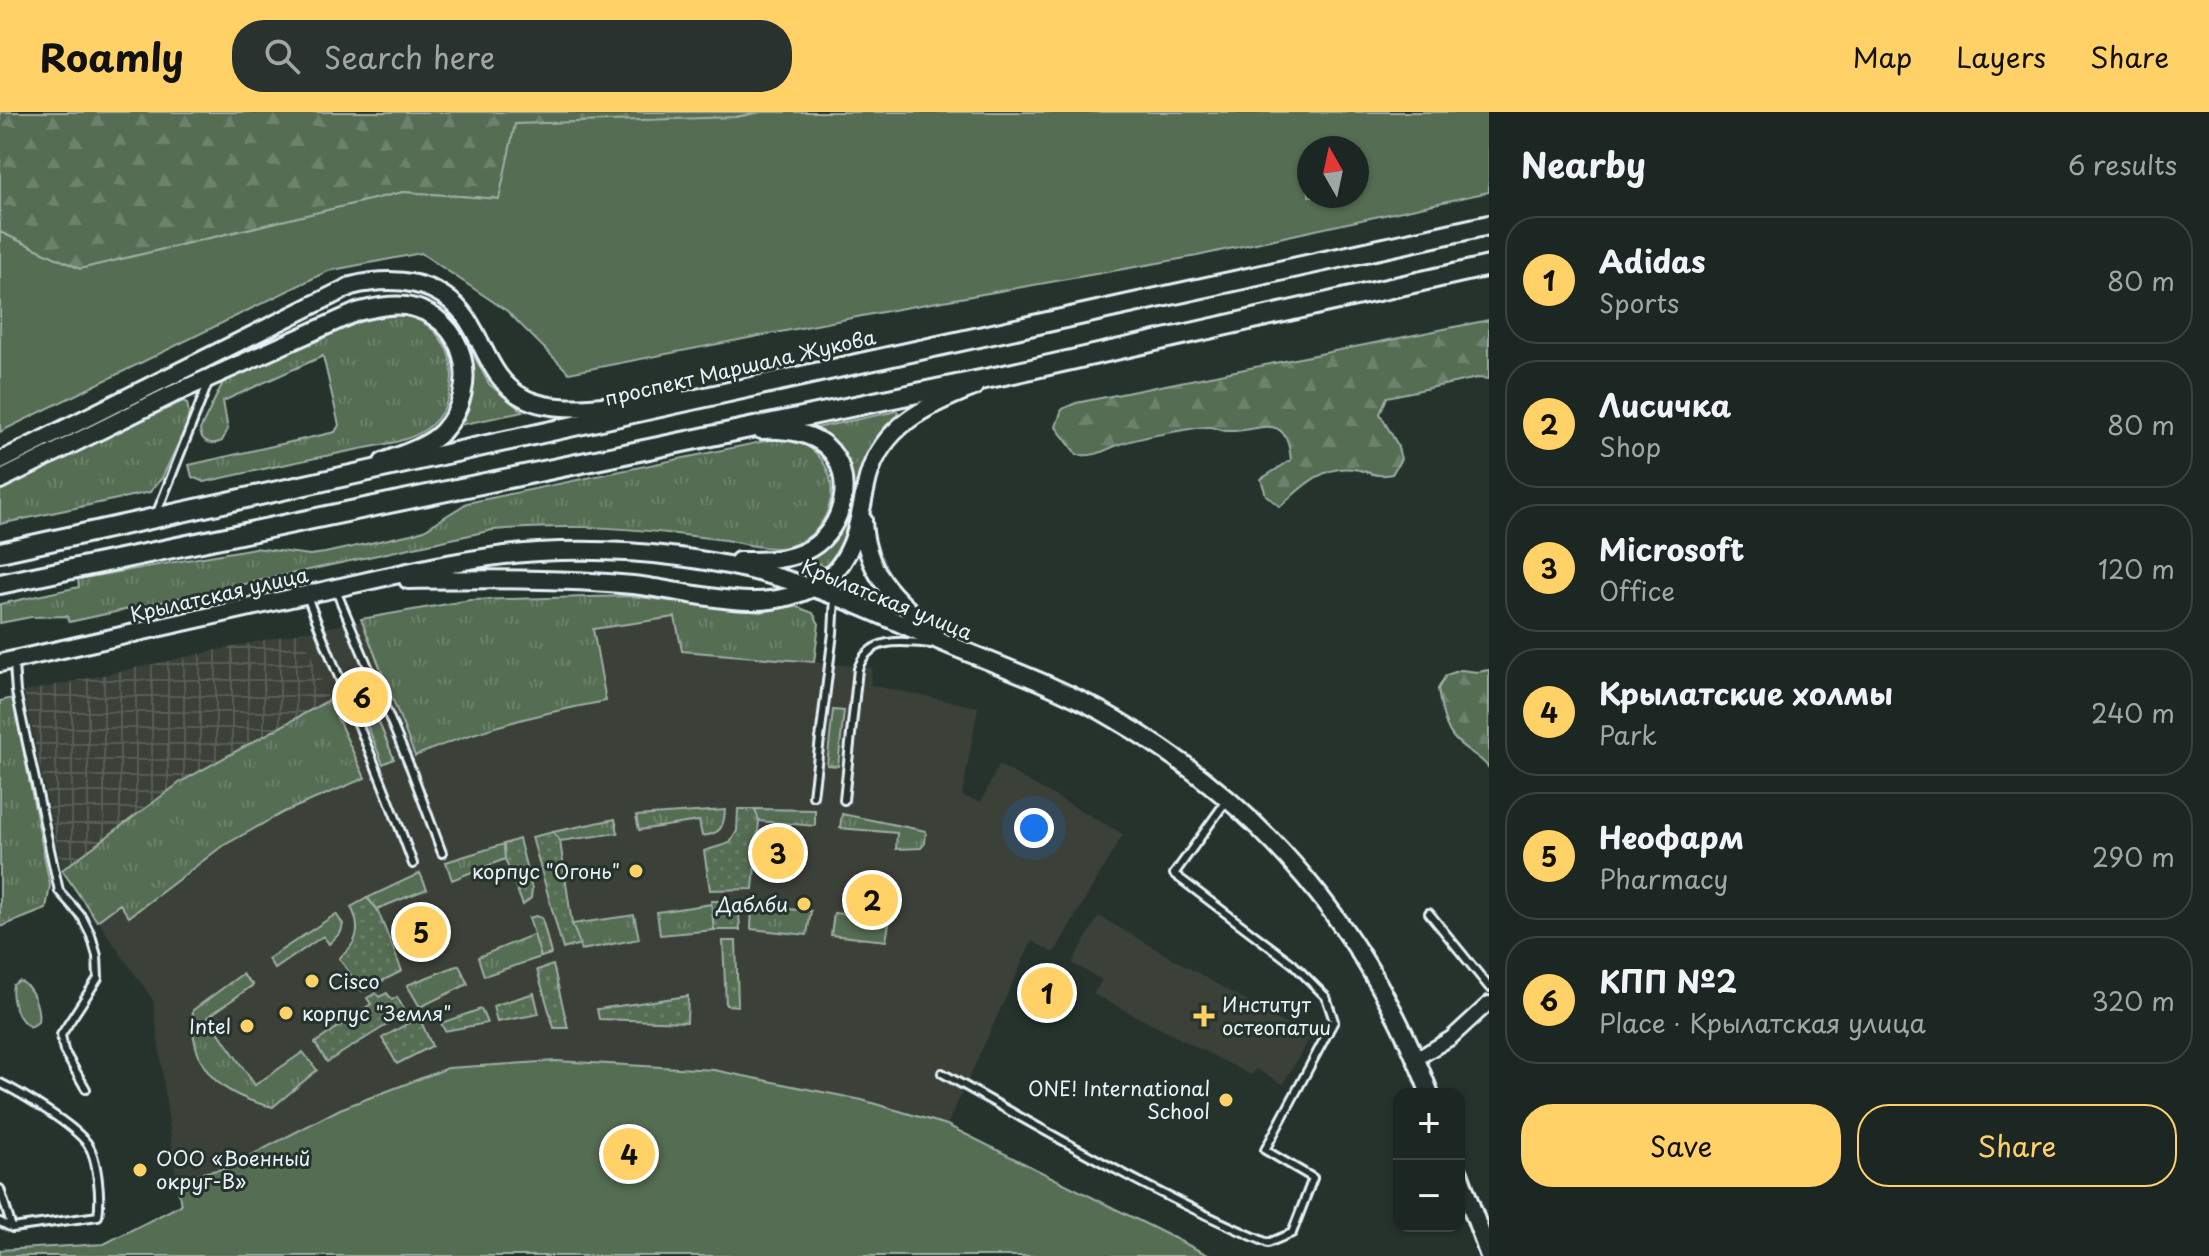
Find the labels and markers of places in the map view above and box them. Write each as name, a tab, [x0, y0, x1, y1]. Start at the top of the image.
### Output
pin: 6	[336, 667, 388, 727]
pin: 3	[752, 823, 804, 883]
place label: корпус "Огонь"	[472, 856, 620, 886]
marker: корпус "Огонь"	[627, 862, 645, 880]
pin: 2	[846, 870, 898, 930]
place label: Даблби	[715, 889, 788, 919]
marker: Даблби	[795, 895, 813, 913]
pin: 5	[395, 902, 447, 962]
pin: 1	[1021, 963, 1073, 1023]
place label: Cisco	[328, 966, 380, 996]
marker: Cisco	[303, 972, 321, 990]
place label: Институт остеопатии	[1222, 989, 1331, 1042]
place label: корпус "Земля"	[302, 998, 452, 1028]
marker: корпус "Земля"	[277, 1004, 295, 1022]
marker: Институт остеопатии	[1193, 1005, 1215, 1027]
place label: Intel	[189, 1011, 231, 1041]
marker: Intel	[238, 1017, 256, 1035]
place label: ONE! International School	[1028, 1073, 1210, 1126]
marker: ONE! International School	[1217, 1091, 1235, 1109]
pin: 4	[603, 1124, 655, 1184]
place label: ООО «Военный округ-В»	[156, 1143, 311, 1196]
marker: ООО «Военный округ-В»	[131, 1161, 149, 1179]

